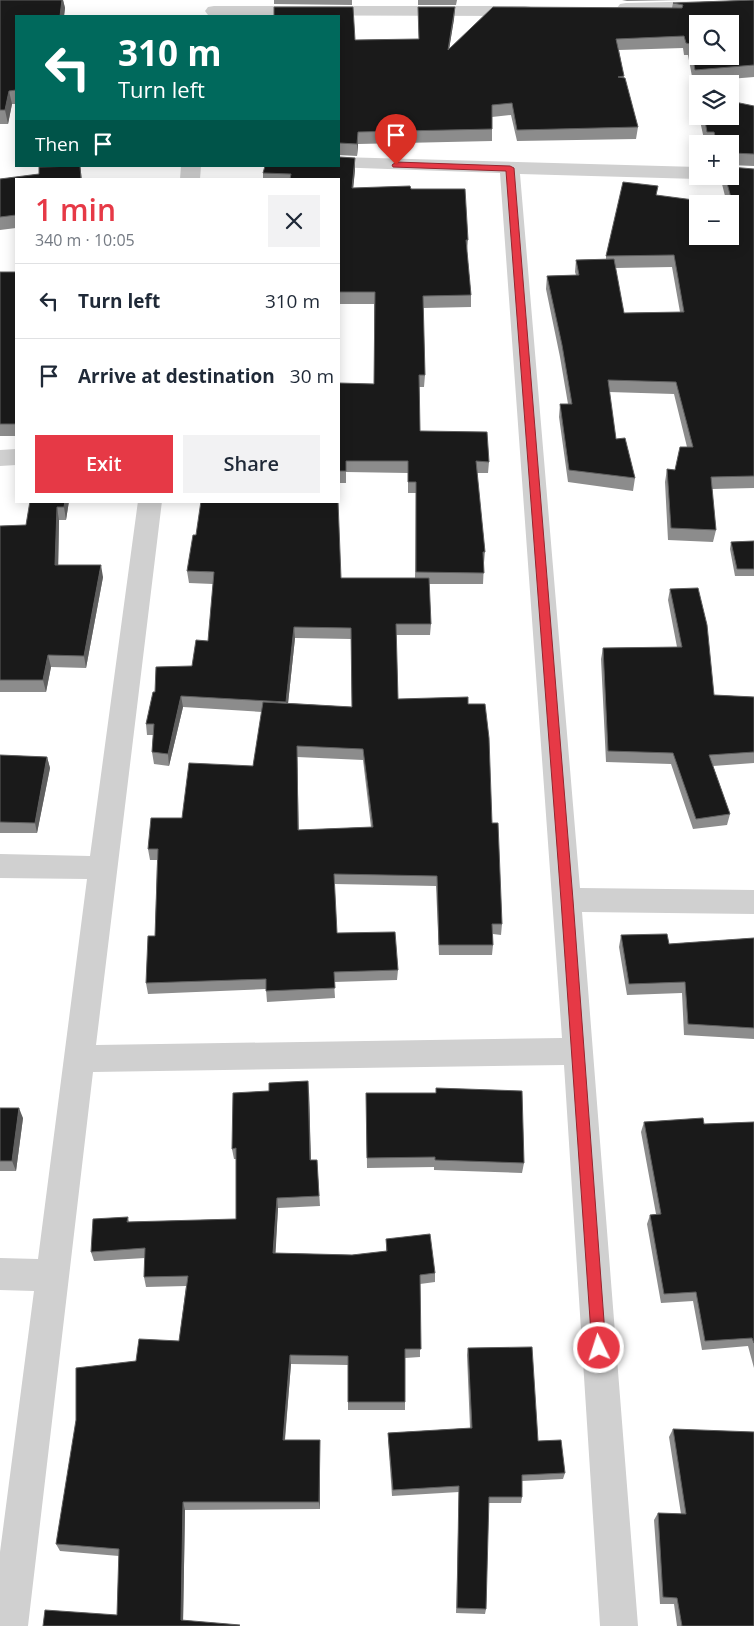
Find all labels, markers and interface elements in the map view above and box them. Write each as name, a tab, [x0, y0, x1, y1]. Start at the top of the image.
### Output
map controls	[689, 15, 739, 245]
button: search	[689, 15, 739, 65]
text: 310 m	[118, 29, 222, 76]
icon: left	[35, 35, 100, 100]
text: Turn left	[118, 74, 205, 104]
button: layers	[689, 75, 739, 125]
pin	[375, 114, 417, 165]
icon: arrive	[382, 121, 410, 149]
icon: arrive	[89, 130, 117, 158]
text: Then	[35, 131, 79, 157]
button: +	[689, 135, 739, 185]
text: 1 min	[35, 189, 116, 230]
button: close	[268, 195, 320, 247]
button: −	[689, 195, 739, 245]
text: 340 m · 10:05	[35, 229, 135, 251]
icon: left	[35, 287, 63, 315]
text: Turn left	[78, 288, 160, 314]
text: 310 m	[265, 288, 320, 314]
icon: arrive	[35, 362, 63, 390]
text: Arrive at destination	[78, 363, 275, 389]
text: 30 m	[290, 363, 334, 389]
button: Exit	[35, 435, 173, 493]
button: Share	[183, 435, 320, 493]
position arrow	[572, 1321, 624, 1373]

